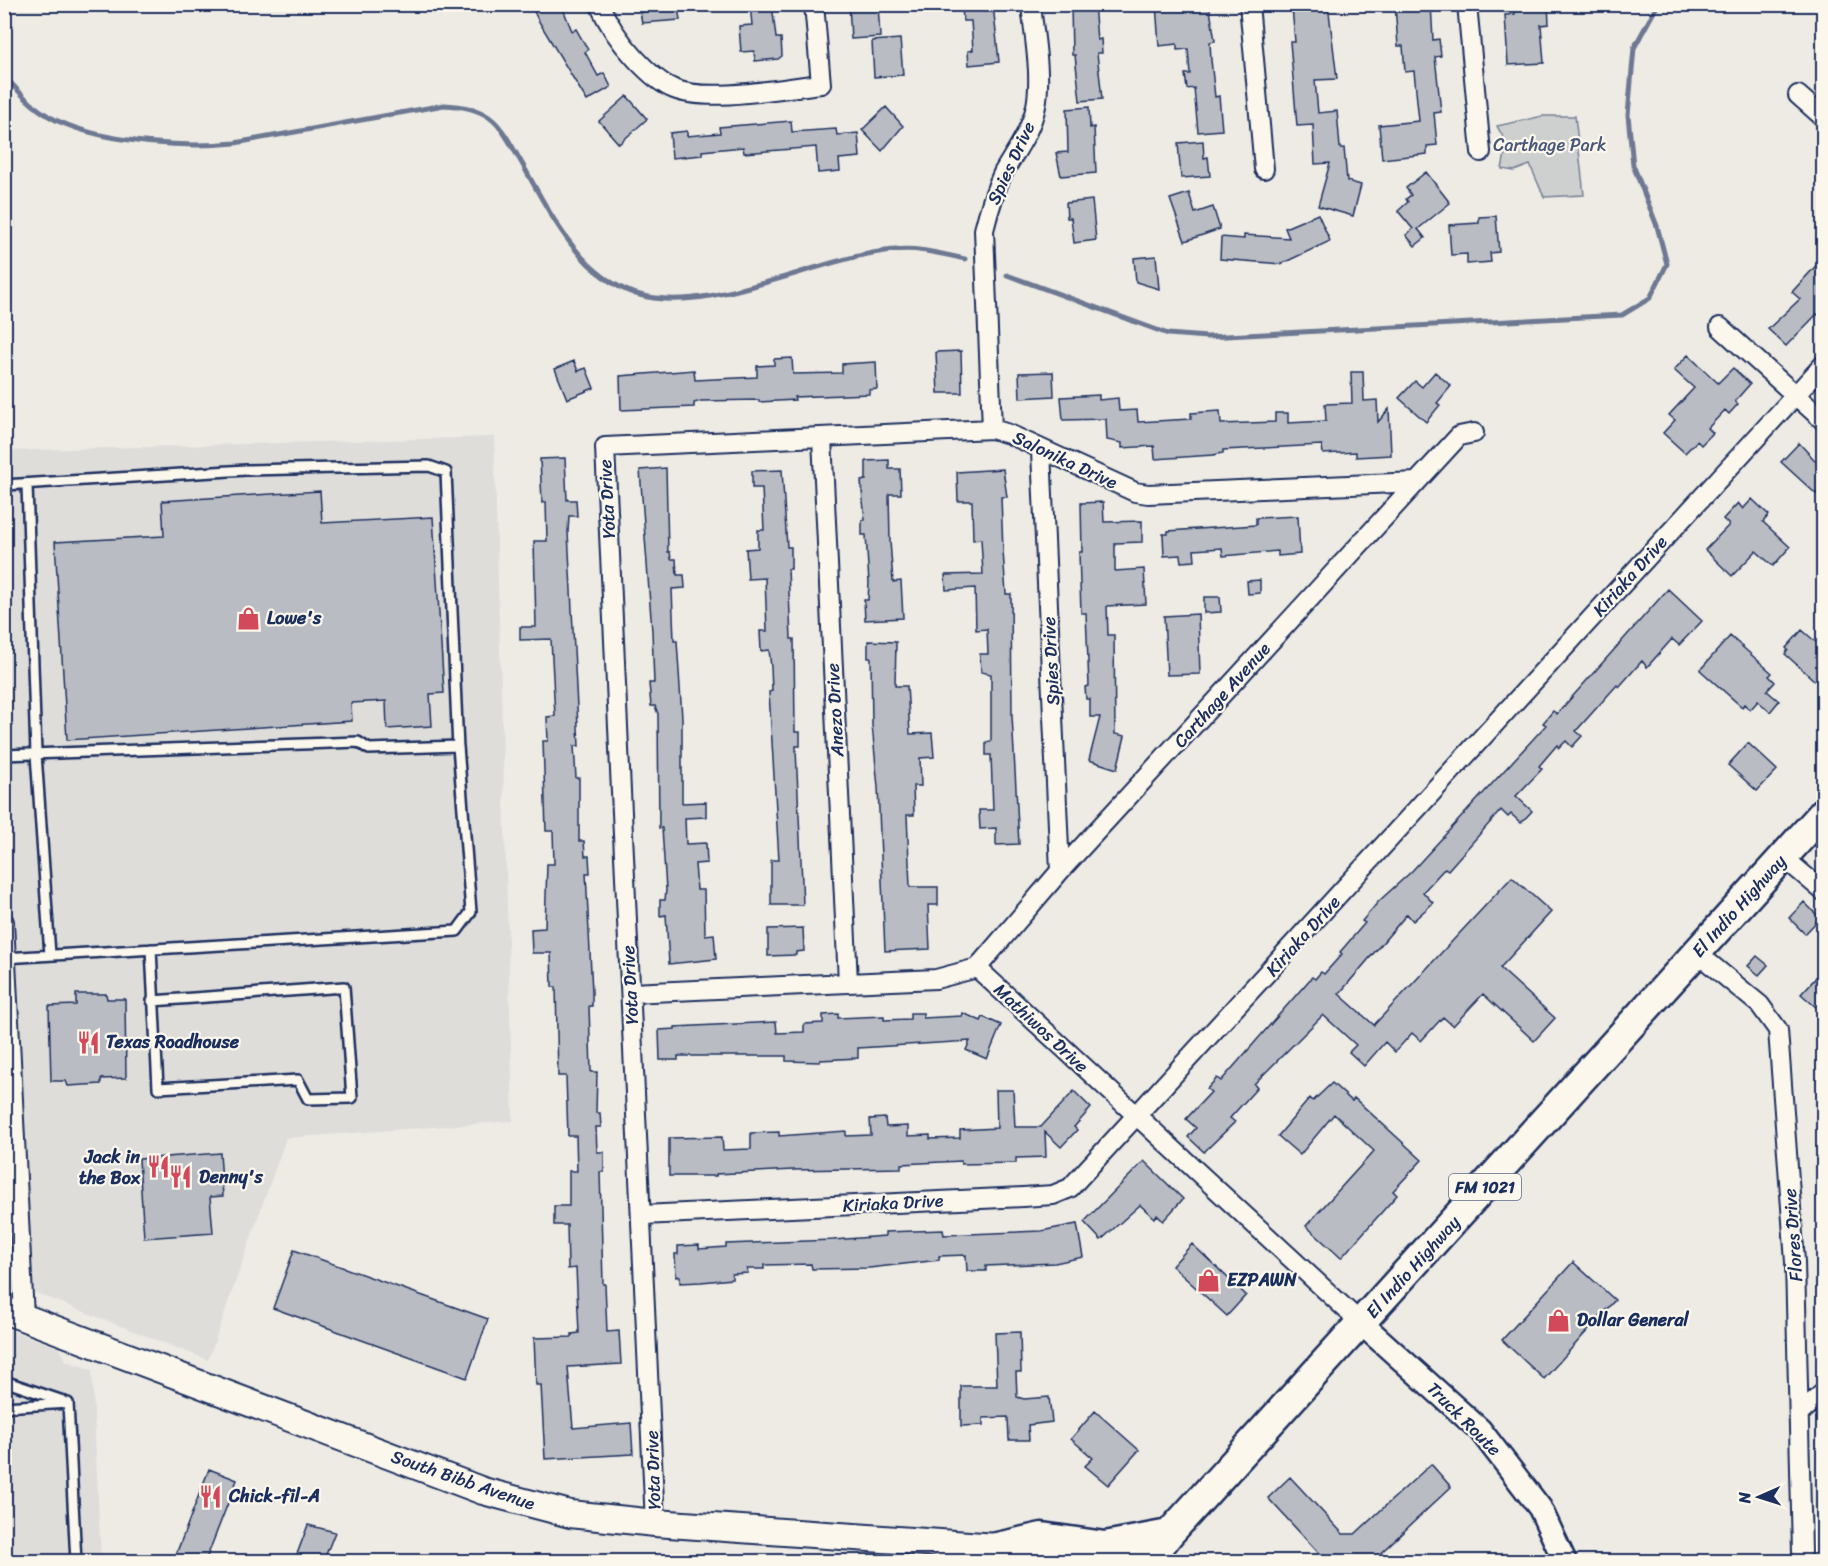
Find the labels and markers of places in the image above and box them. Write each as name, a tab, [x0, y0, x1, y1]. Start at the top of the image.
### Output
place label: Lowe's	[267, 602, 322, 634]
shop icon: Lowe's	[236, 605, 262, 631]
place label: Texas Roadhouse	[106, 1026, 240, 1058]
restaurant icon: Texas Roadhouse	[75, 1029, 101, 1055]
place label: Jack in the Box	[79, 1141, 141, 1194]
restaurant icon: Jack in the Box	[145, 1154, 171, 1180]
place label: Denny's	[199, 1161, 263, 1193]
restaurant icon: Denny's	[168, 1164, 194, 1190]
place label: EZPAWN	[1227, 1264, 1297, 1296]
shop icon: EZPAWN	[1196, 1267, 1222, 1293]
place label: Dollar General	[1577, 1304, 1690, 1336]
shop icon: Dollar General	[1546, 1307, 1572, 1333]
place label: Chick-fil-A	[228, 1480, 320, 1512]
restaurant icon: Chick-fil-A	[198, 1483, 224, 1509]

